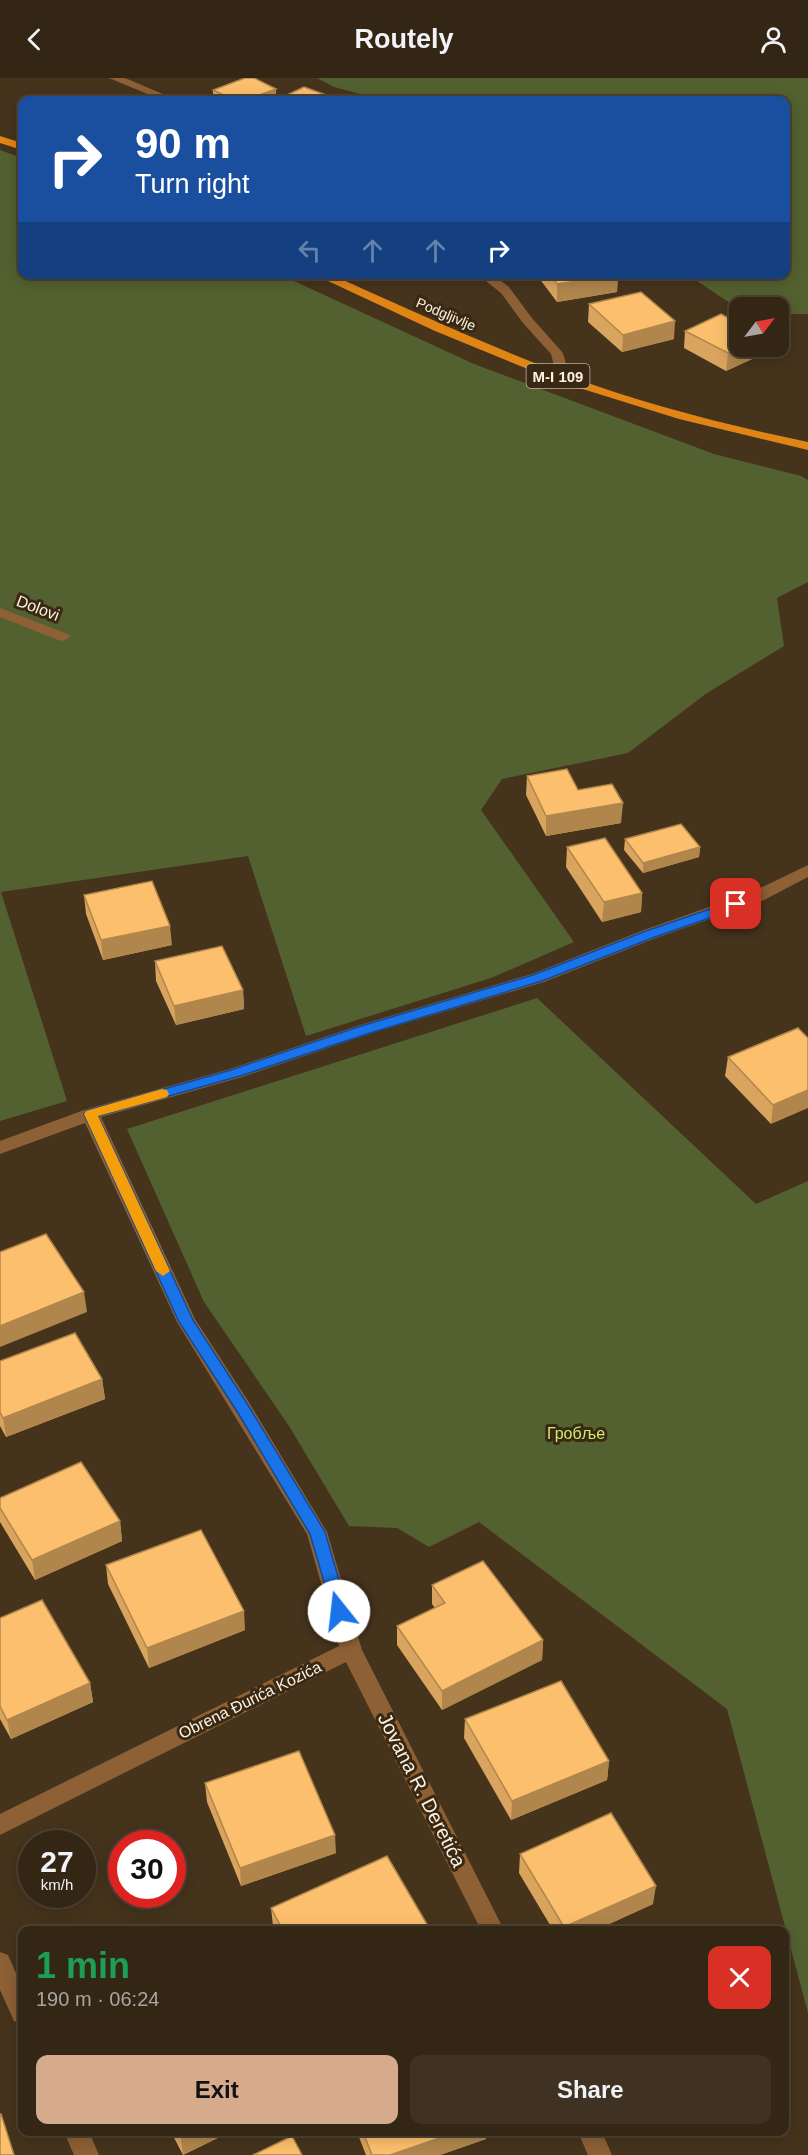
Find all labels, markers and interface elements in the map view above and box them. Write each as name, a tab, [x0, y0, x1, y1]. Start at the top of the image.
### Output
icon: back	[18, 23, 51, 56]
icon: person	[757, 23, 790, 56]
text: Routely	[354, 24, 454, 54]
icon: right	[36, 120, 114, 198]
text: 90 m	[135, 120, 231, 167]
text: Turn right	[135, 169, 250, 199]
icon: left	[293, 234, 326, 267]
icon: ahead	[356, 234, 389, 267]
icon: ahead	[419, 234, 452, 267]
icon: right	[482, 234, 515, 267]
street label: Podgljivlje	[414, 294, 478, 334]
north arrow	[729, 297, 789, 357]
map controls	[729, 297, 789, 357]
road number: M-I 109	[526, 364, 590, 388]
street label: Dolovi	[14, 592, 62, 624]
pin	[710, 878, 761, 929]
icon: arrive	[719, 887, 752, 920]
park label: Гробље	[547, 1425, 605, 1442]
position arrow	[307, 1579, 371, 1643]
street label: Obrena Đurića Kozića	[176, 1658, 324, 1742]
street label: Jovana R. Deretića	[374, 1709, 471, 1872]
speed limit sign: 30	[108, 1830, 186, 1908]
text: 27	[40, 1845, 74, 1878]
text: km/h	[41, 1876, 73, 1893]
text: 1 min	[36, 1945, 130, 1986]
button: close	[708, 1946, 771, 2009]
text: 190 m · 06:24	[36, 1988, 159, 2010]
button: Exit	[36, 2055, 398, 2124]
button: Share	[410, 2055, 771, 2124]

